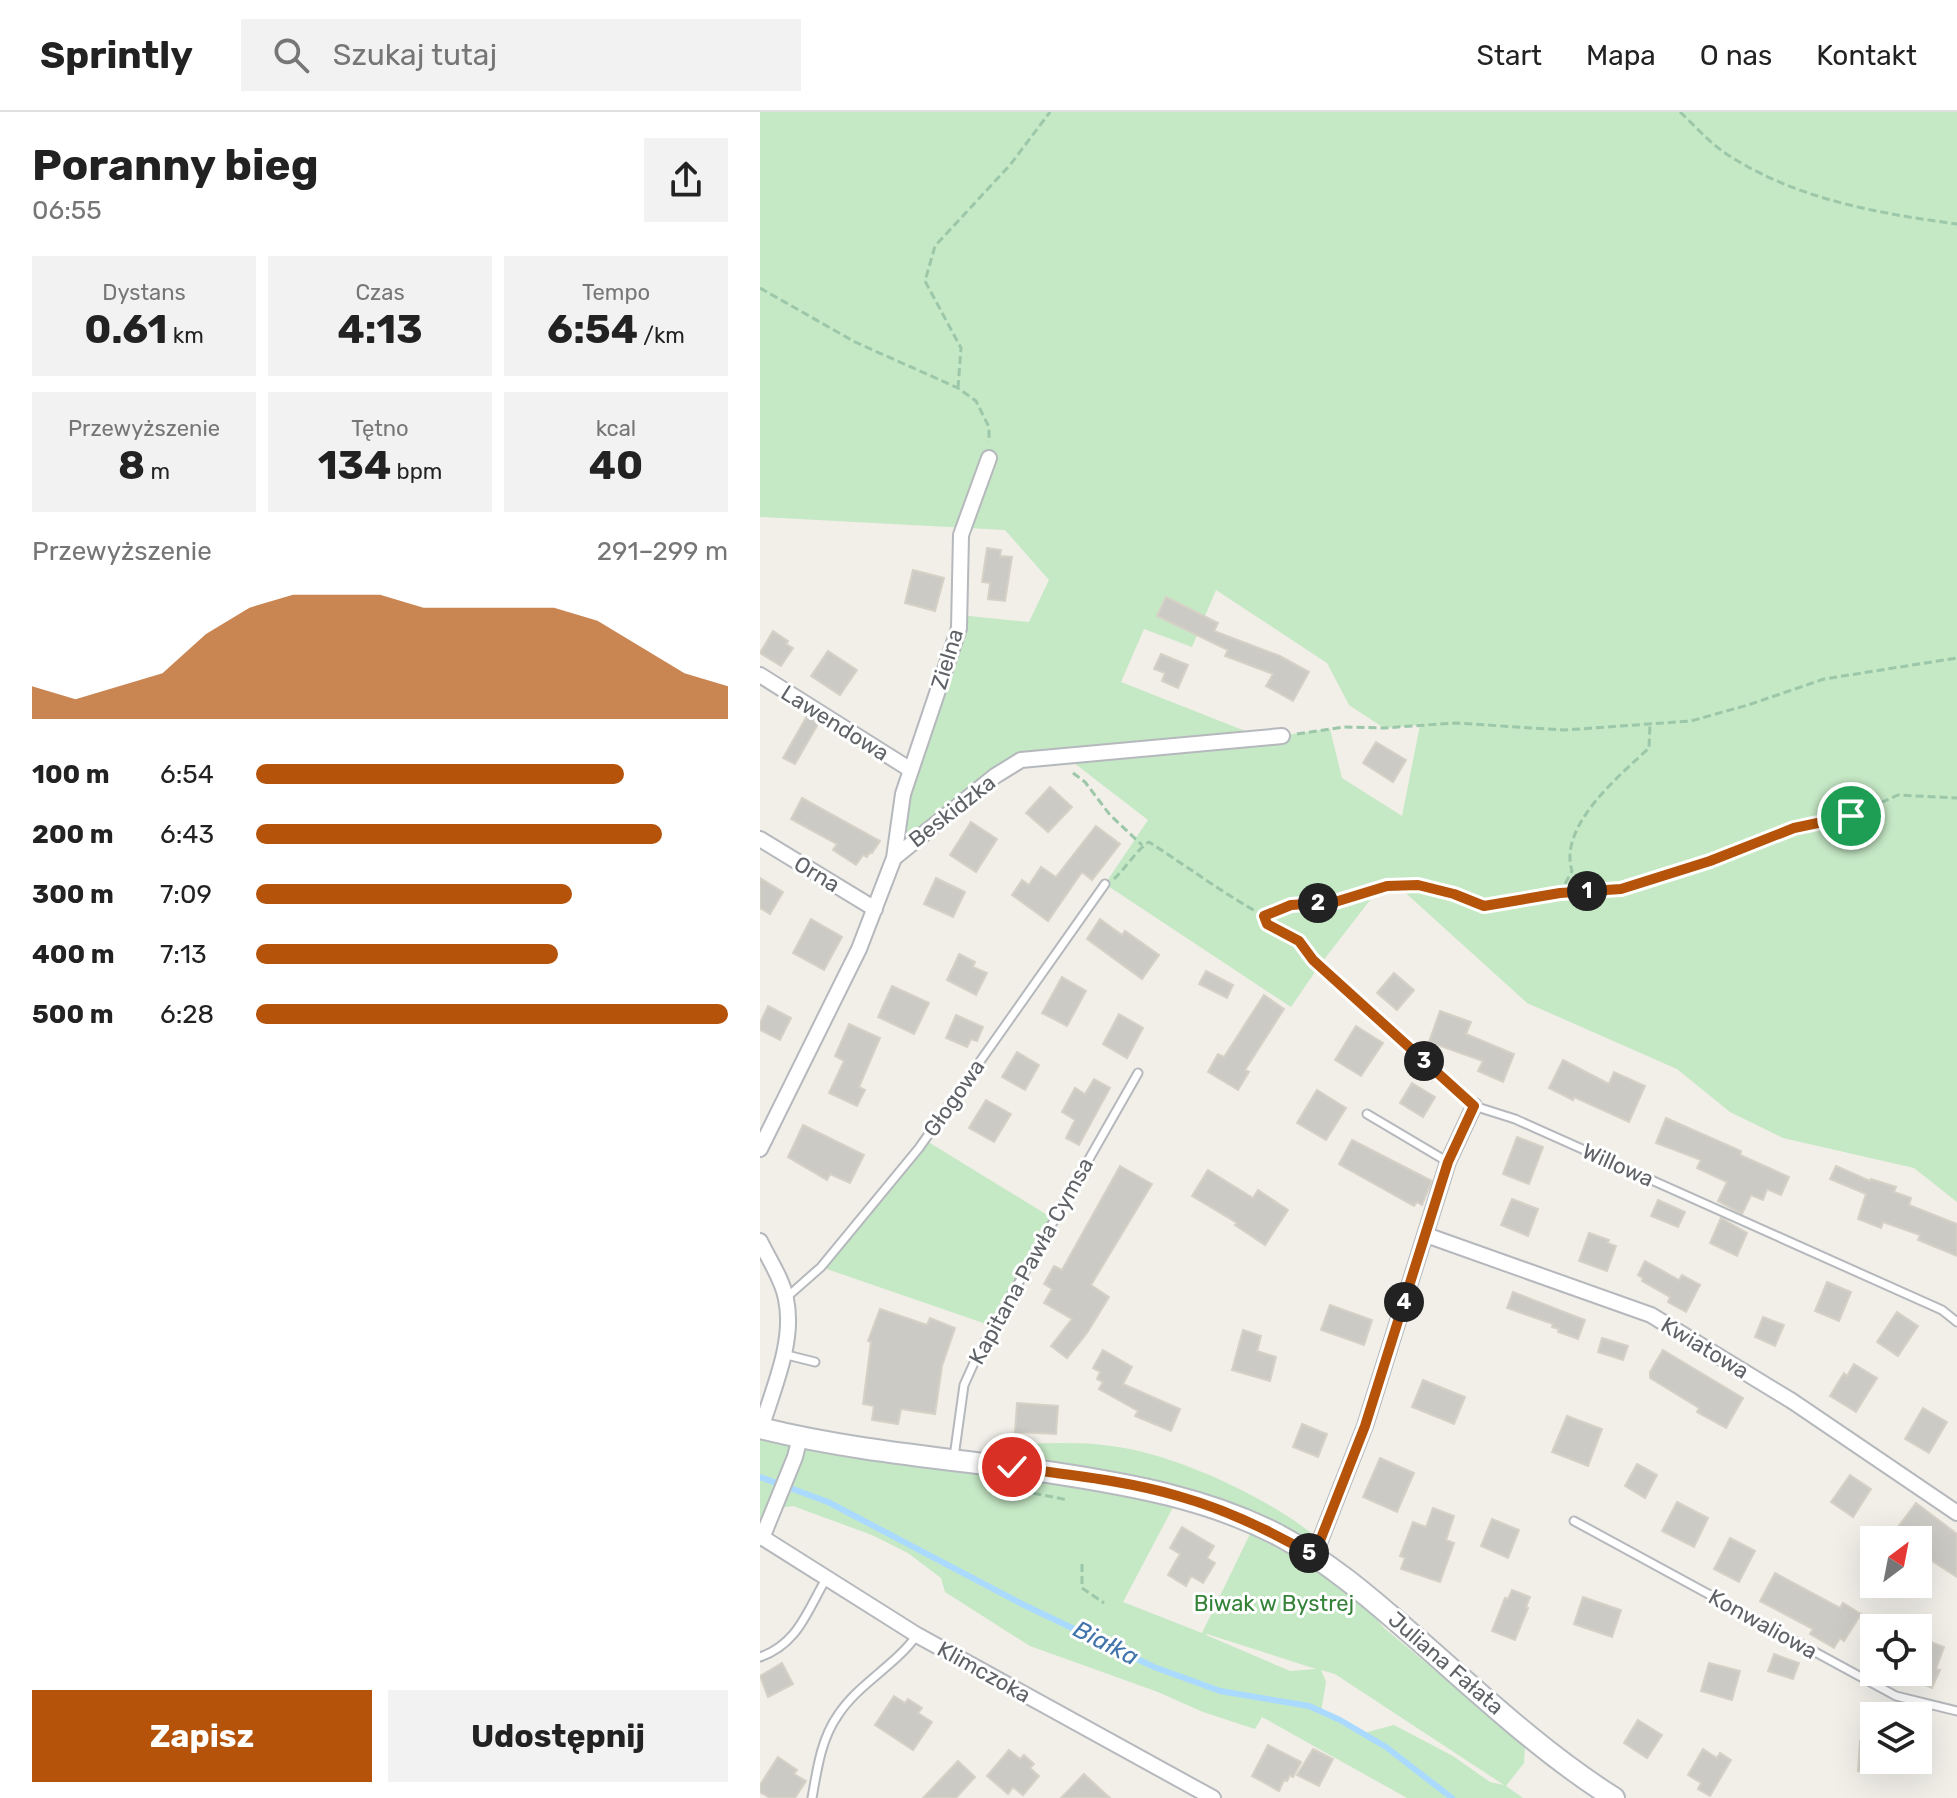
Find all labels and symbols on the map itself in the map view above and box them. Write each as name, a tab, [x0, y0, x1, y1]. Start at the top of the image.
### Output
street label: Zielna	[925, 626, 969, 692]
street label: Lawendowa	[776, 679, 894, 767]
street label: Beskidzka	[903, 769, 1001, 853]
pin	[1817, 782, 1885, 850]
street label: Orna	[789, 850, 845, 898]
pin: 1	[1567, 871, 1607, 911]
pin: 2	[1298, 883, 1338, 923]
pin: 3	[1404, 1041, 1444, 1081]
street label: Głogowa	[918, 1054, 990, 1142]
street label: Willowa	[1578, 1137, 1658, 1193]
street label: Kapitana Pawła Cymsa	[963, 1153, 1099, 1369]
pin: 4	[1384, 1282, 1424, 1322]
street label: Kwiatowa	[1656, 1311, 1754, 1385]
pin	[978, 1433, 1046, 1501]
north arrow	[1860, 1526, 1932, 1598]
pin: 5	[1289, 1533, 1329, 1573]
street label: Konwaliowa	[1704, 1583, 1822, 1665]
park label: Biwak w Bystrej	[1194, 1590, 1354, 1617]
street label: Juliana Fałata	[1383, 1606, 1509, 1720]
water label: Białka	[1069, 1615, 1143, 1671]
street label: Klimczoka	[933, 1635, 1035, 1709]

